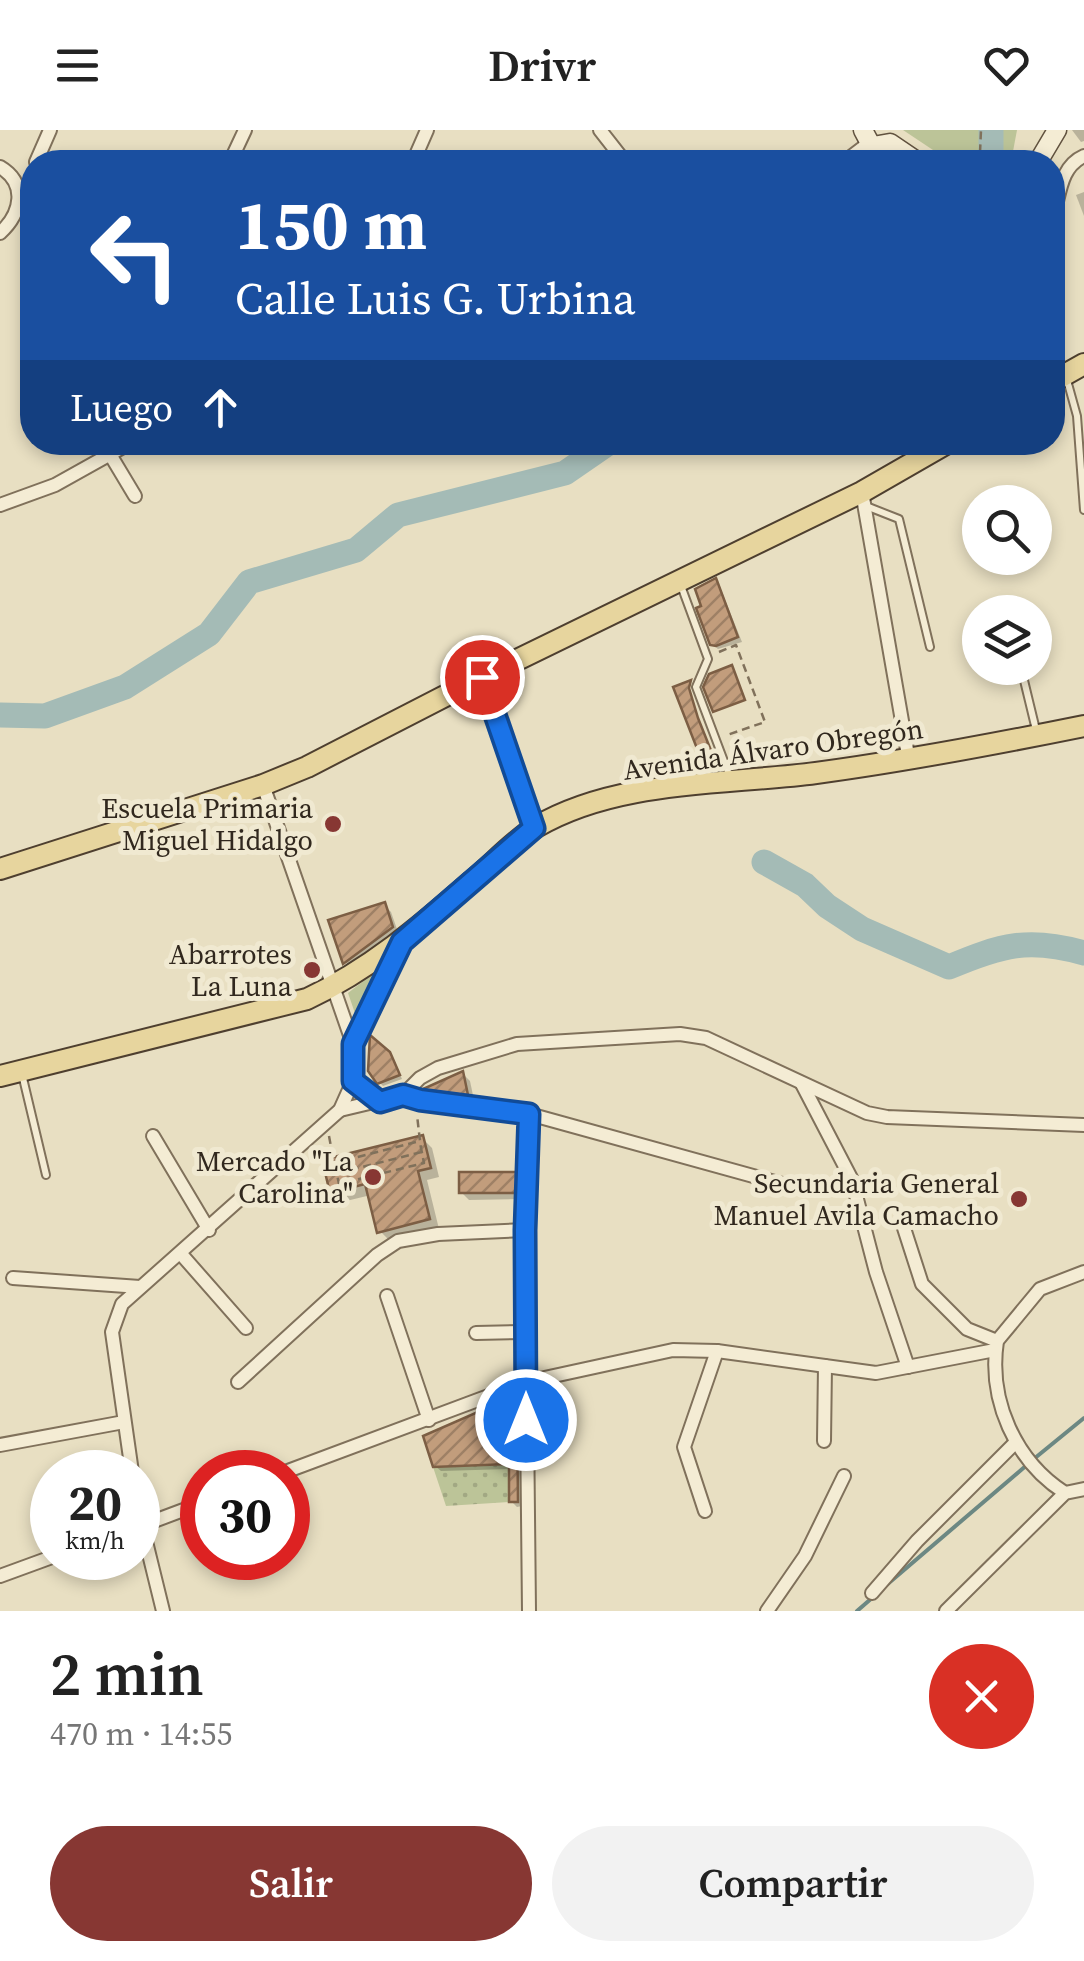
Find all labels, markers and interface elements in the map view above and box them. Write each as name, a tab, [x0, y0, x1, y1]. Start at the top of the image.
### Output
text: Drivr	[488, 34, 596, 96]
icon: menu	[50, 38, 105, 93]
icon: heart	[979, 38, 1034, 93]
text: 150 m	[235, 176, 427, 272]
icon: left	[70, 190, 200, 320]
text: Calle Luis G. Urbina	[235, 267, 636, 329]
icon: ahead	[193, 380, 248, 435]
text: Luego	[70, 382, 173, 434]
map controls	[962, 485, 1052, 685]
button: search	[962, 485, 1052, 575]
button: layers	[962, 595, 1052, 685]
pin	[440, 635, 525, 720]
icon: arrive	[455, 650, 510, 705]
street label: Avenida Álvaro Obregón	[620, 709, 926, 789]
place label: Escuela Primaria Miguel Hidalgo	[101, 789, 314, 859]
marker: Escuela Primaria Miguel Hidalgo	[322, 813, 344, 835]
place label: Abarrotes La Luna	[169, 935, 293, 1005]
marker: Abarrotes La Luna	[301, 959, 323, 981]
place label: Mercado "La Carolina"	[196, 1142, 354, 1212]
place label: Secundaria General Manuel Avila Camacho	[713, 1164, 999, 1234]
marker: Mercado "La Carolina"	[362, 1166, 384, 1188]
marker: Secundaria General Manuel Avila Camacho	[1008, 1188, 1030, 1210]
position arrow	[474, 1368, 578, 1472]
speed limit sign: 30	[180, 1450, 310, 1580]
text: 20	[68, 1468, 122, 1537]
text: km/h	[65, 1523, 125, 1557]
text: 2 min	[50, 1633, 204, 1715]
button: close	[929, 1644, 1034, 1749]
text: 470 m · 14:55	[50, 1712, 232, 1756]
button: Salir	[50, 1826, 532, 1941]
button: Compartir	[552, 1826, 1034, 1941]

